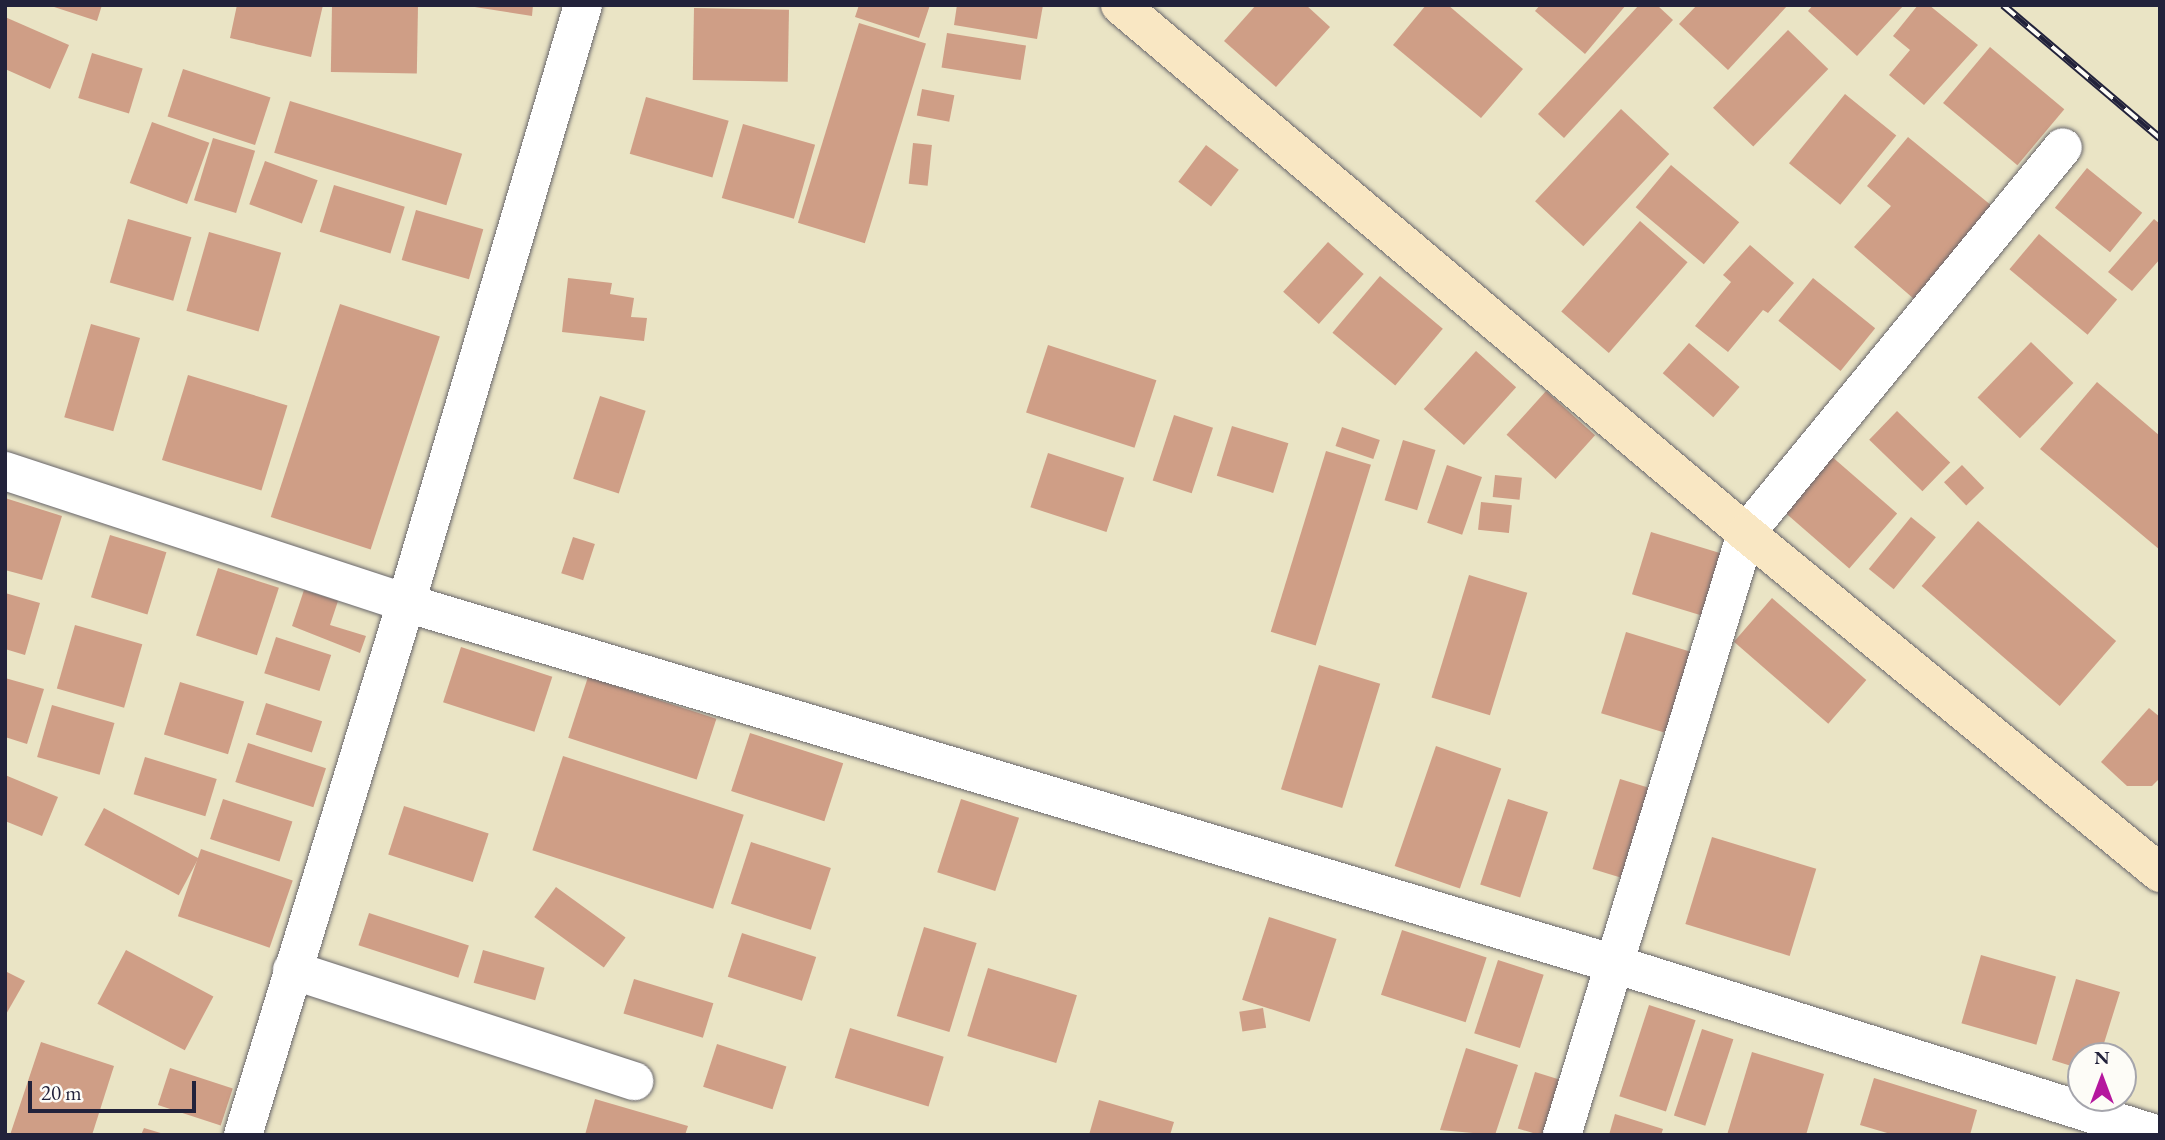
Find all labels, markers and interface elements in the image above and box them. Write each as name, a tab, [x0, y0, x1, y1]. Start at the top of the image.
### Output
north arrow	[2067, 1042, 2137, 1112]
text: N	[2094, 1045, 2110, 1070]
scale bar	[32, 1066, 200, 1110]
text: 20 m	[41, 1079, 82, 1106]

